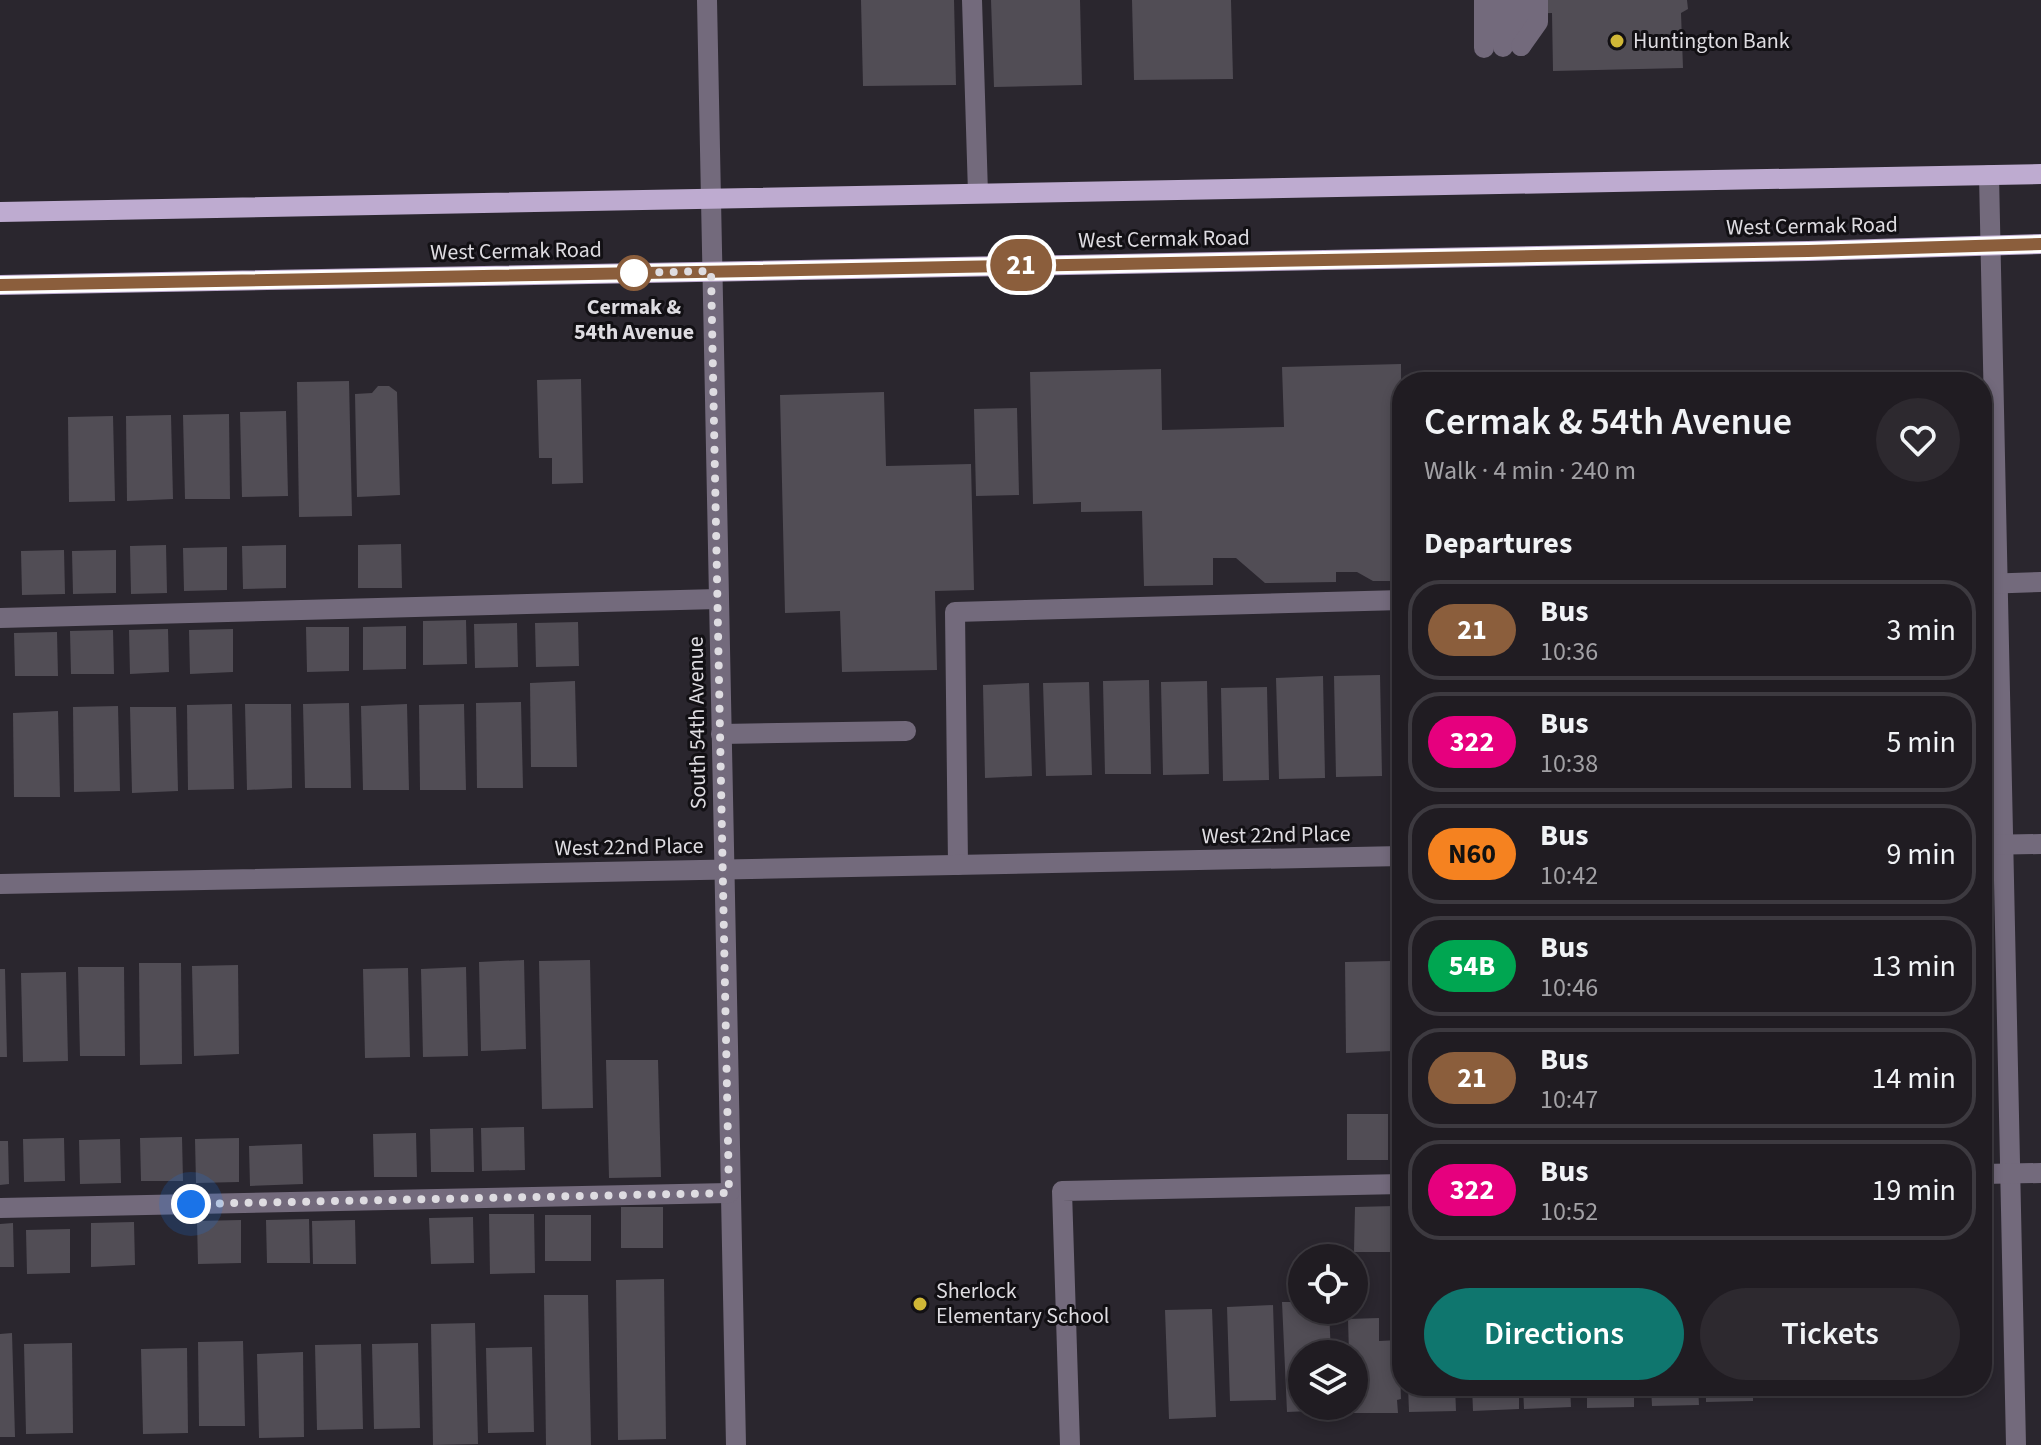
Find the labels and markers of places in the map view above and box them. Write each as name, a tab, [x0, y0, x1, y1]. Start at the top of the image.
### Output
place label: Huntington Bank	[1633, 25, 1790, 57]
marker: Huntington Bank	[1608, 32, 1626, 50]
marker: Cermak & 54th Avenue	[617, 256, 651, 290]
place label: Cermak & 54th Avenue	[574, 291, 694, 348]
place label: Sherlock Elementary School	[936, 1275, 1109, 1332]
marker: Sherlock Elementary School	[911, 1295, 929, 1313]

